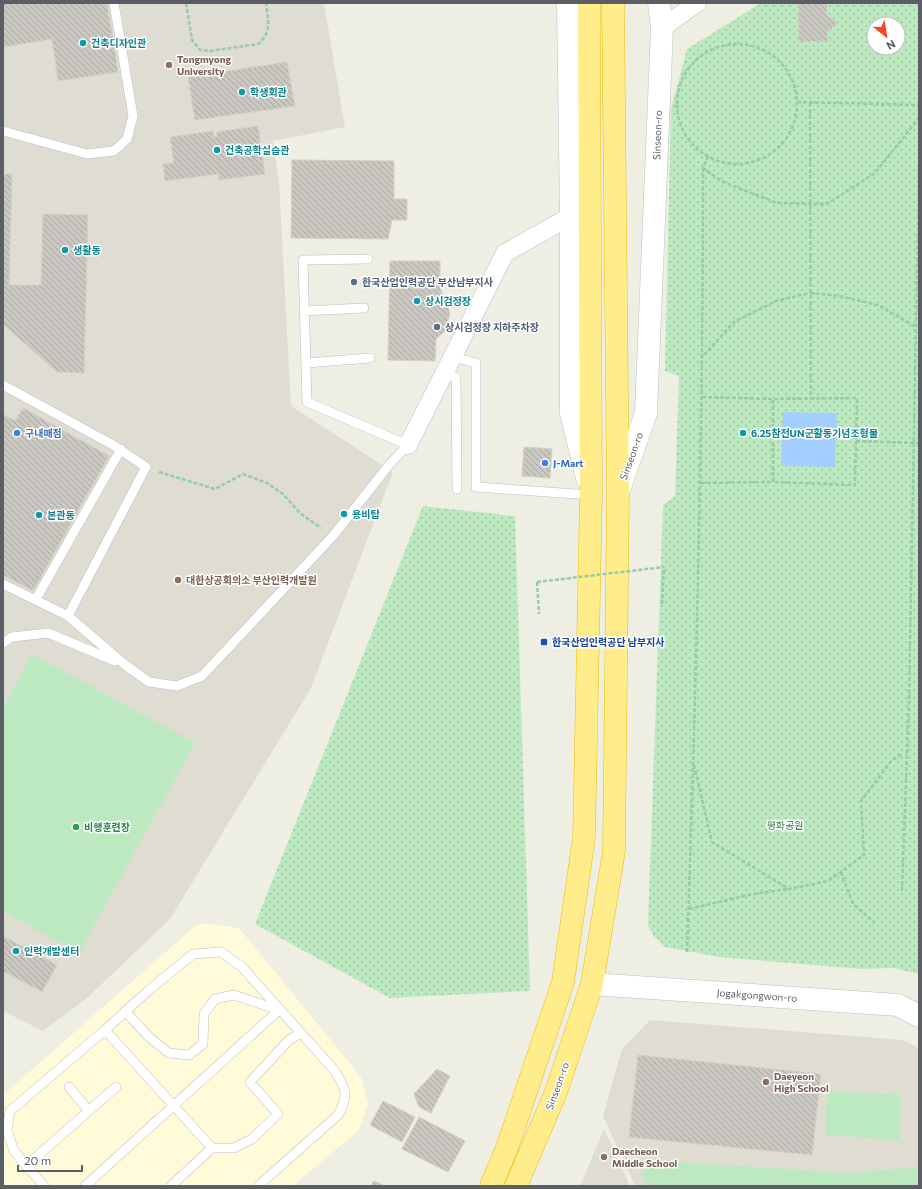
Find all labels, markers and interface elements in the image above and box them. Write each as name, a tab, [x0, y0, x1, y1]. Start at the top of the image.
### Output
north arrow	[866, 16, 906, 56]
place label: 건축디자인관	[91, 37, 146, 49]
text: N	[884, 37, 898, 53]
marker: 건축디자인관	[78, 38, 88, 48]
place label: Tongmyong University	[177, 53, 232, 77]
marker: Tongmyong University	[164, 60, 174, 70]
place label: 학생회관	[250, 86, 287, 98]
marker: 학생회관	[237, 87, 247, 97]
street label: Sinseon-ro	[650, 110, 664, 160]
place label: 건축공학실습관	[225, 144, 289, 156]
marker: 건축공학실습관	[212, 145, 222, 155]
place label: 생활동	[73, 244, 101, 256]
marker: 생활동	[60, 245, 70, 255]
place label: 한국산업인력공단 부산남부지사	[362, 276, 494, 288]
marker: 한국산업인력공단 부산남부지사	[349, 277, 359, 287]
place label: 상시검정장	[425, 295, 471, 307]
marker: 상시검정장	[412, 296, 422, 306]
place label: 상시검정장 지하주차장	[445, 321, 539, 333]
marker: 상시검정장 지하주차장	[432, 322, 442, 332]
place label: 구내매점	[25, 427, 62, 439]
place label: 6.25참전UN군활동기념조형물	[751, 427, 878, 439]
marker: 구내매점	[12, 428, 22, 438]
marker: 6.25참전UN군활동기념조형물	[738, 428, 748, 438]
street label: Sinseon-ro	[617, 431, 645, 481]
place label: J-Mart	[553, 457, 584, 469]
marker: J-Mart	[540, 458, 550, 468]
place label: 용비탑	[352, 508, 380, 520]
place label: 본관동	[47, 509, 75, 521]
marker: 용비탑	[339, 509, 349, 519]
marker: 본관동	[34, 510, 44, 520]
place label: 대한상공회의소 부산인력개발원	[186, 574, 317, 586]
marker: 대한상공회의소 부산인력개발원	[173, 575, 183, 585]
place label: 한국산업인력공단 남부지사	[552, 636, 665, 648]
marker: 한국산업인력공단 남부지사	[539, 637, 549, 647]
park label: 평화공원	[767, 819, 803, 831]
place label: 비행훈련장	[84, 821, 130, 833]
marker: 비행훈련장	[71, 822, 81, 832]
place label: 인력개발센터	[24, 945, 79, 957]
marker: 인력개발센터	[11, 946, 21, 956]
street label: Jogakgongwon-ro	[716, 986, 798, 1004]
street label: Sinseon-ro	[543, 1061, 571, 1111]
place label: Daeyeon High School	[774, 1070, 829, 1094]
marker: Daeyeon High School	[761, 1077, 771, 1087]
place label: Daecheon Middle School	[612, 1145, 678, 1169]
scale bar	[18, 1147, 82, 1173]
marker: Daecheon Middle School	[599, 1152, 609, 1162]
text: 20 m	[24, 1153, 51, 1167]

